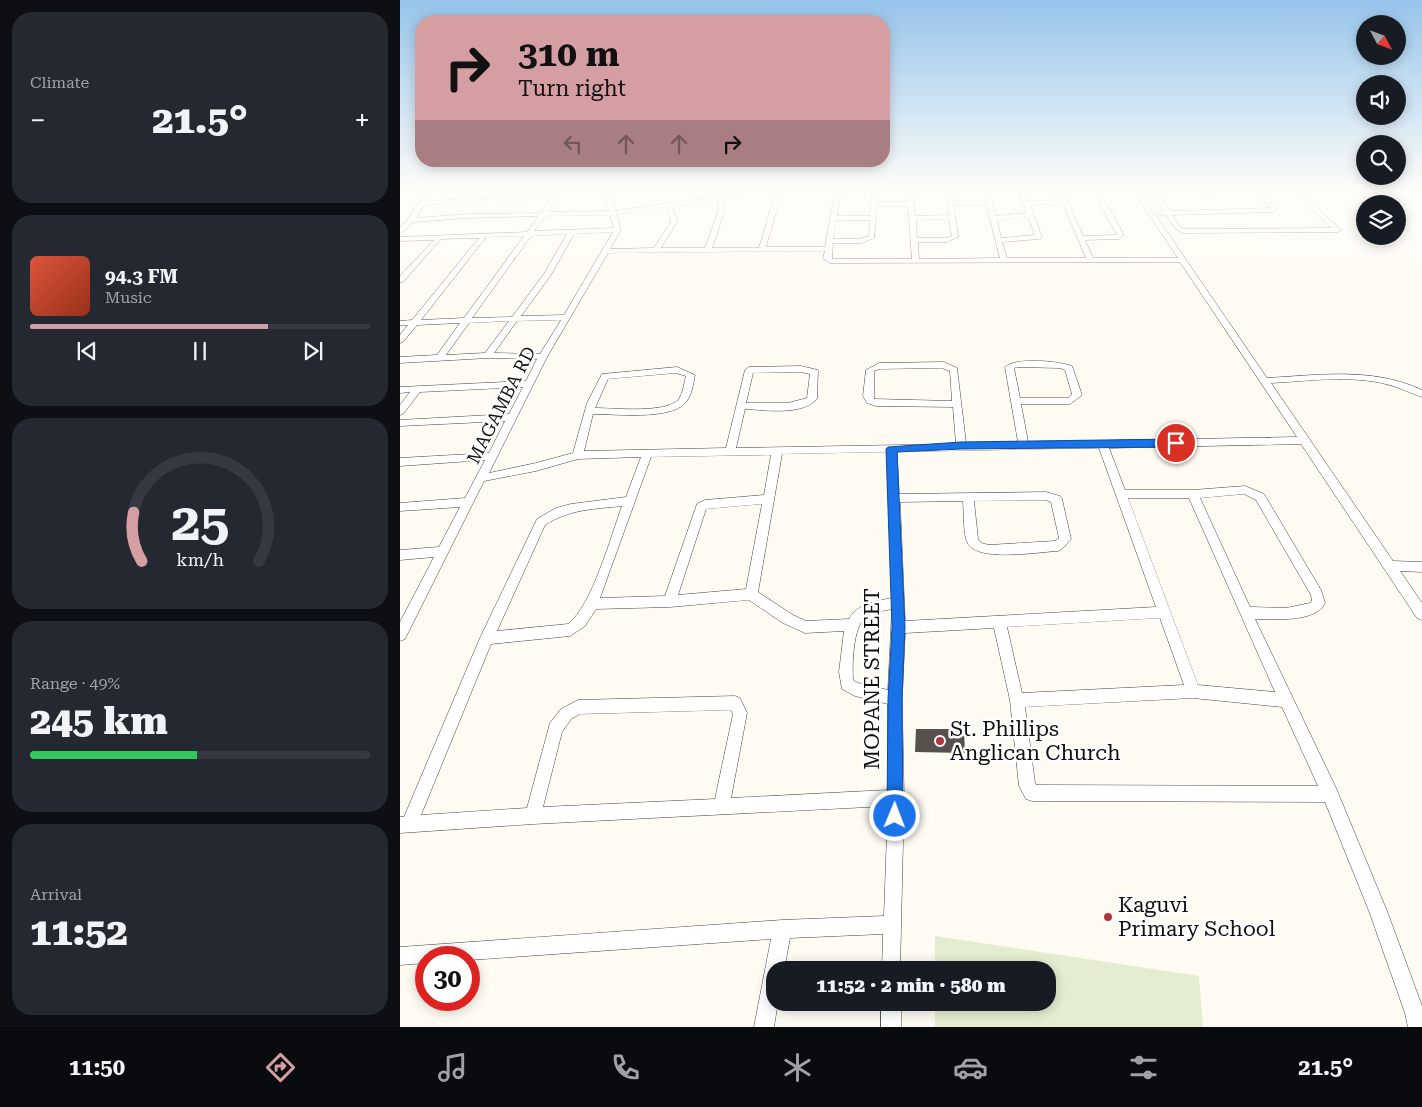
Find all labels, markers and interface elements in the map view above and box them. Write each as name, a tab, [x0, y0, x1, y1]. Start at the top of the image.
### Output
north arrow	[1356, 15, 1406, 65]
map controls	[1356, 15, 1406, 245]
text: 310 m	[518, 34, 619, 75]
icon: right	[435, 35, 500, 100]
text: Climate	[30, 73, 89, 92]
button: sound	[1356, 75, 1406, 125]
text: Turn right	[518, 76, 626, 101]
text: 21.5°	[152, 98, 248, 142]
text: −	[30, 104, 46, 137]
text: +	[354, 104, 370, 137]
icon: left	[559, 130, 587, 158]
icon: ahead	[612, 130, 640, 158]
icon: ahead	[665, 130, 693, 158]
icon: right	[718, 130, 746, 158]
button: search	[1356, 135, 1406, 185]
button: layers	[1356, 195, 1406, 245]
text: 94.3 FM	[105, 265, 178, 288]
text: Music	[105, 288, 152, 307]
icon: previous	[73, 337, 101, 365]
icon: pause	[186, 337, 214, 365]
icon: next	[299, 337, 327, 365]
street label: MAGAMBA RD	[462, 343, 540, 467]
pin	[1155, 422, 1197, 464]
icon: arrive	[1162, 429, 1190, 457]
text: 25	[171, 492, 229, 553]
text: km/h	[176, 549, 224, 570]
street label: MOPANE STREET	[860, 588, 884, 770]
text: Range · 49%	[30, 674, 120, 693]
text: 245 km	[30, 699, 168, 743]
place label: St. Phillips Anglican Church	[950, 717, 1121, 765]
marker: St. Phillips Anglican Church	[934, 735, 946, 747]
position arrow	[868, 789, 920, 841]
text: Arrival	[30, 885, 82, 904]
place label: Kaguvi Primary School	[1118, 893, 1276, 941]
text: 11:52	[30, 910, 128, 954]
marker: Kaguvi Primary School	[1102, 911, 1114, 923]
speed limit sign: 30	[415, 946, 480, 1011]
text: 11:52 · 2 min · 580 m	[816, 974, 1006, 997]
icon: directions	[263, 1050, 298, 1085]
icon: music	[435, 1050, 470, 1085]
icon: phone	[608, 1050, 643, 1085]
icon: climate	[780, 1050, 815, 1085]
icon: car	[953, 1050, 988, 1085]
icon: filters	[1126, 1050, 1161, 1085]
text: 11:50	[69, 1055, 125, 1080]
text: 21.5°	[1298, 1055, 1353, 1080]

